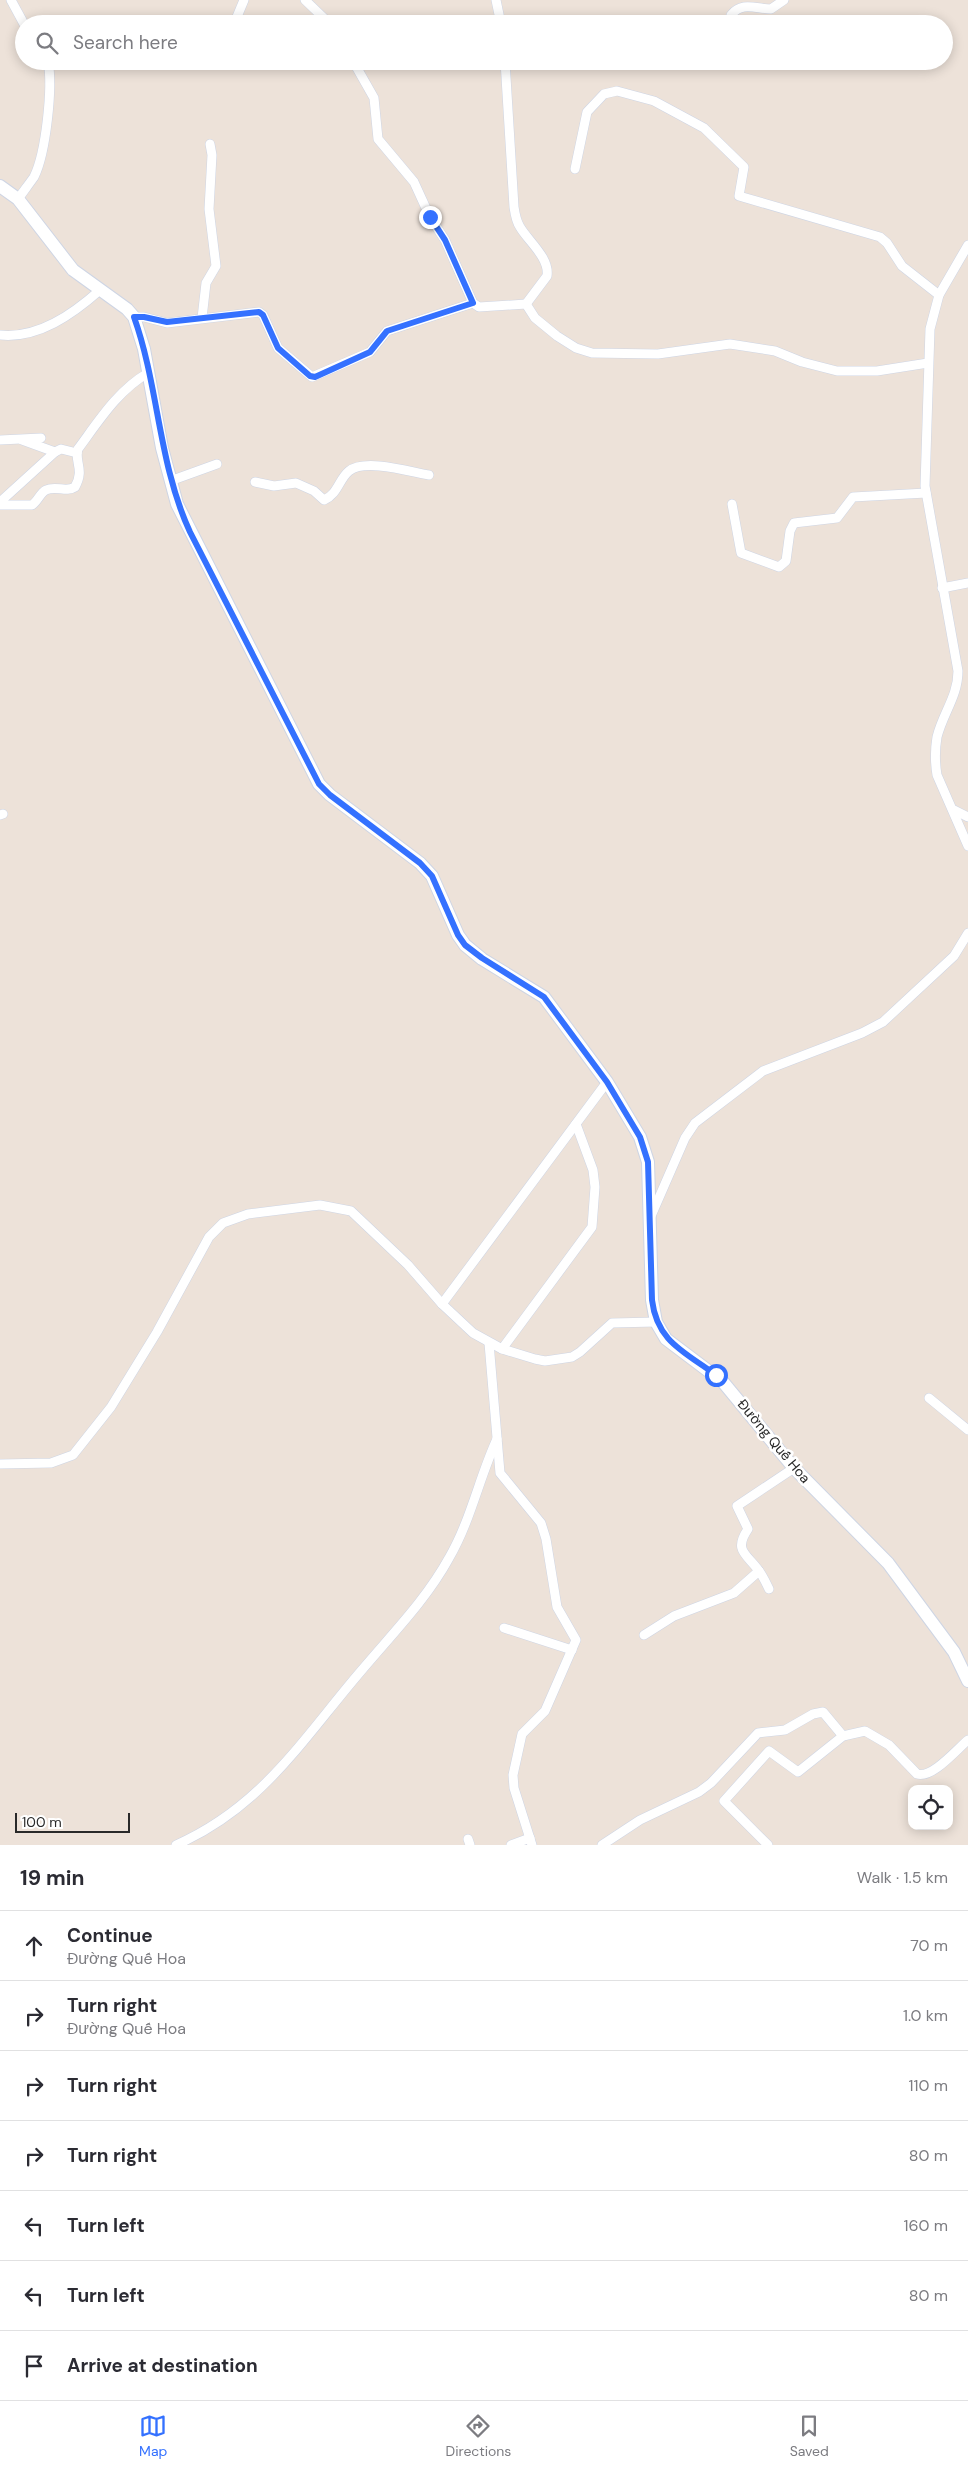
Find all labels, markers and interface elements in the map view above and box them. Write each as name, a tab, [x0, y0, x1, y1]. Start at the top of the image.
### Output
search box	[15, 15, 953, 70]
icon: search	[33, 29, 61, 57]
text: Search here	[73, 30, 178, 55]
route end	[419, 206, 442, 229]
route start	[705, 1364, 728, 1387]
street label: Đường Quế Hoa	[734, 1395, 814, 1487]
map controls	[908, 1785, 953, 1830]
button: locate	[908, 1785, 953, 1830]
scale bar	[15, 1810, 130, 1833]
text: 100 m	[22, 1813, 62, 1831]
text: 19 min	[20, 1864, 84, 1892]
text: Walk · 1.5 km	[857, 1867, 948, 1888]
text: Continue	[67, 1923, 153, 1948]
icon: ahead	[20, 1932, 48, 1960]
text: 70 m	[910, 1935, 948, 1956]
text: Đường Quế Hoa	[67, 1948, 186, 1969]
text: Turn right	[67, 1993, 157, 2018]
icon: right	[20, 2002, 48, 2030]
text: 1.0 km	[903, 2005, 948, 2026]
text: Đường Quế Hoa	[67, 2018, 186, 2039]
icon: right	[20, 2072, 48, 2100]
text: Turn right	[67, 2073, 157, 2098]
text: 110 m	[909, 2075, 948, 2096]
icon: right	[20, 2142, 48, 2170]
text: Turn right	[67, 2143, 157, 2168]
text: 80 m	[909, 2145, 948, 2166]
icon: left	[20, 2212, 48, 2240]
text: Turn left	[67, 2213, 145, 2238]
text: 160 m	[904, 2215, 948, 2236]
icon: left	[20, 2282, 48, 2310]
text: Turn left	[67, 2283, 145, 2308]
text: 80 m	[909, 2285, 948, 2306]
icon: arrive	[20, 2352, 48, 2380]
text: Arrive at destination	[67, 2353, 258, 2378]
tab: Map	[139, 2412, 167, 2460]
tab: Directions	[446, 2412, 511, 2460]
tab: Saved	[790, 2412, 829, 2460]

